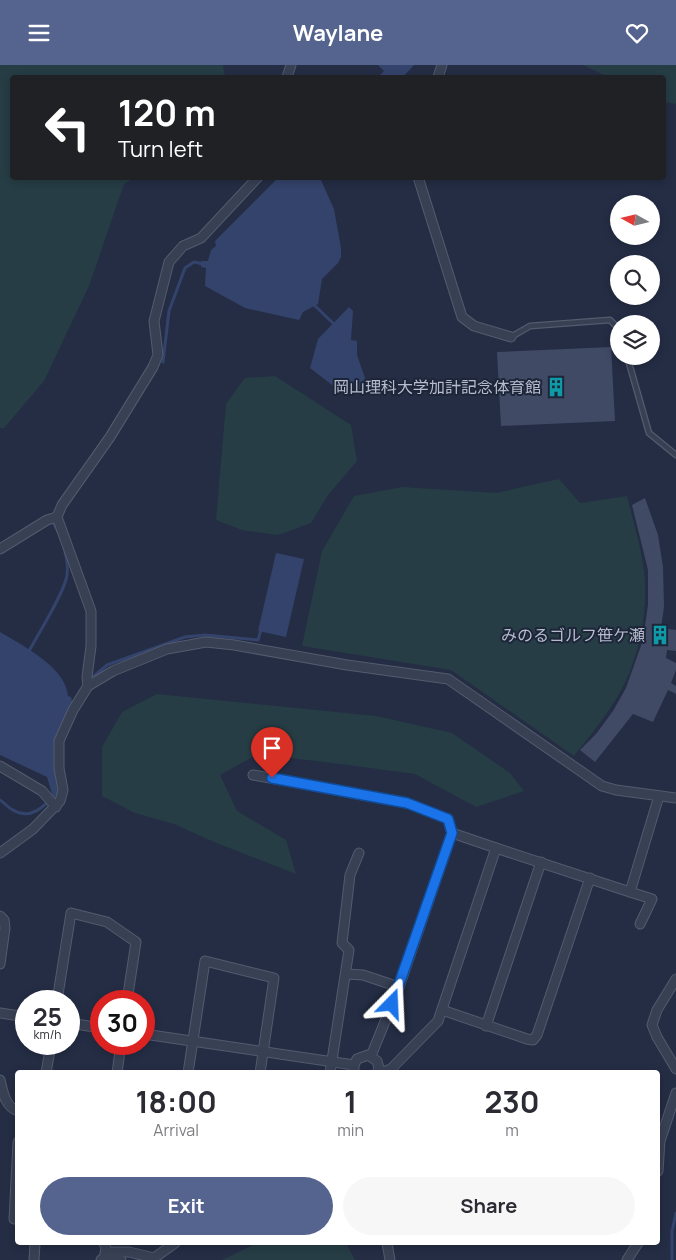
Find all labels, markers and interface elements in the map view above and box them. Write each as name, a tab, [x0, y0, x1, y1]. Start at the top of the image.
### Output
text: Waylane	[293, 18, 383, 48]
icon: menu	[25, 19, 53, 47]
icon: heart	[623, 19, 651, 47]
text: 120 m	[118, 89, 216, 137]
icon: left	[35, 95, 100, 160]
text: Turn left	[118, 134, 203, 164]
north arrow	[610, 195, 660, 245]
map controls	[610, 195, 660, 365]
button: search	[610, 255, 660, 305]
button: layers	[610, 315, 660, 365]
place label: 岡山理科大学加計記念体育館	[333, 376, 541, 398]
building icon: 岡山理科大学加計記念体育館	[545, 376, 567, 398]
place label: みのるゴルフ笹ケ瀬	[501, 624, 645, 646]
building icon: みのるゴルフ笹ケ瀬	[649, 624, 671, 646]
pin	[251, 727, 293, 778]
icon: arrive	[258, 734, 286, 762]
position arrow	[365, 977, 417, 1029]
speed limit sign: 30	[90, 990, 155, 1055]
text: 25	[33, 999, 62, 1034]
text: km/h	[34, 1026, 61, 1043]
text: 18:00	[135, 1081, 217, 1122]
text: 1	[344, 1081, 357, 1122]
text: 230	[484, 1081, 540, 1122]
text: Arrival	[153, 1119, 199, 1141]
text: min	[337, 1119, 364, 1141]
text: m	[505, 1119, 519, 1141]
button: Exit	[40, 1177, 333, 1235]
button: Share	[343, 1177, 635, 1235]

